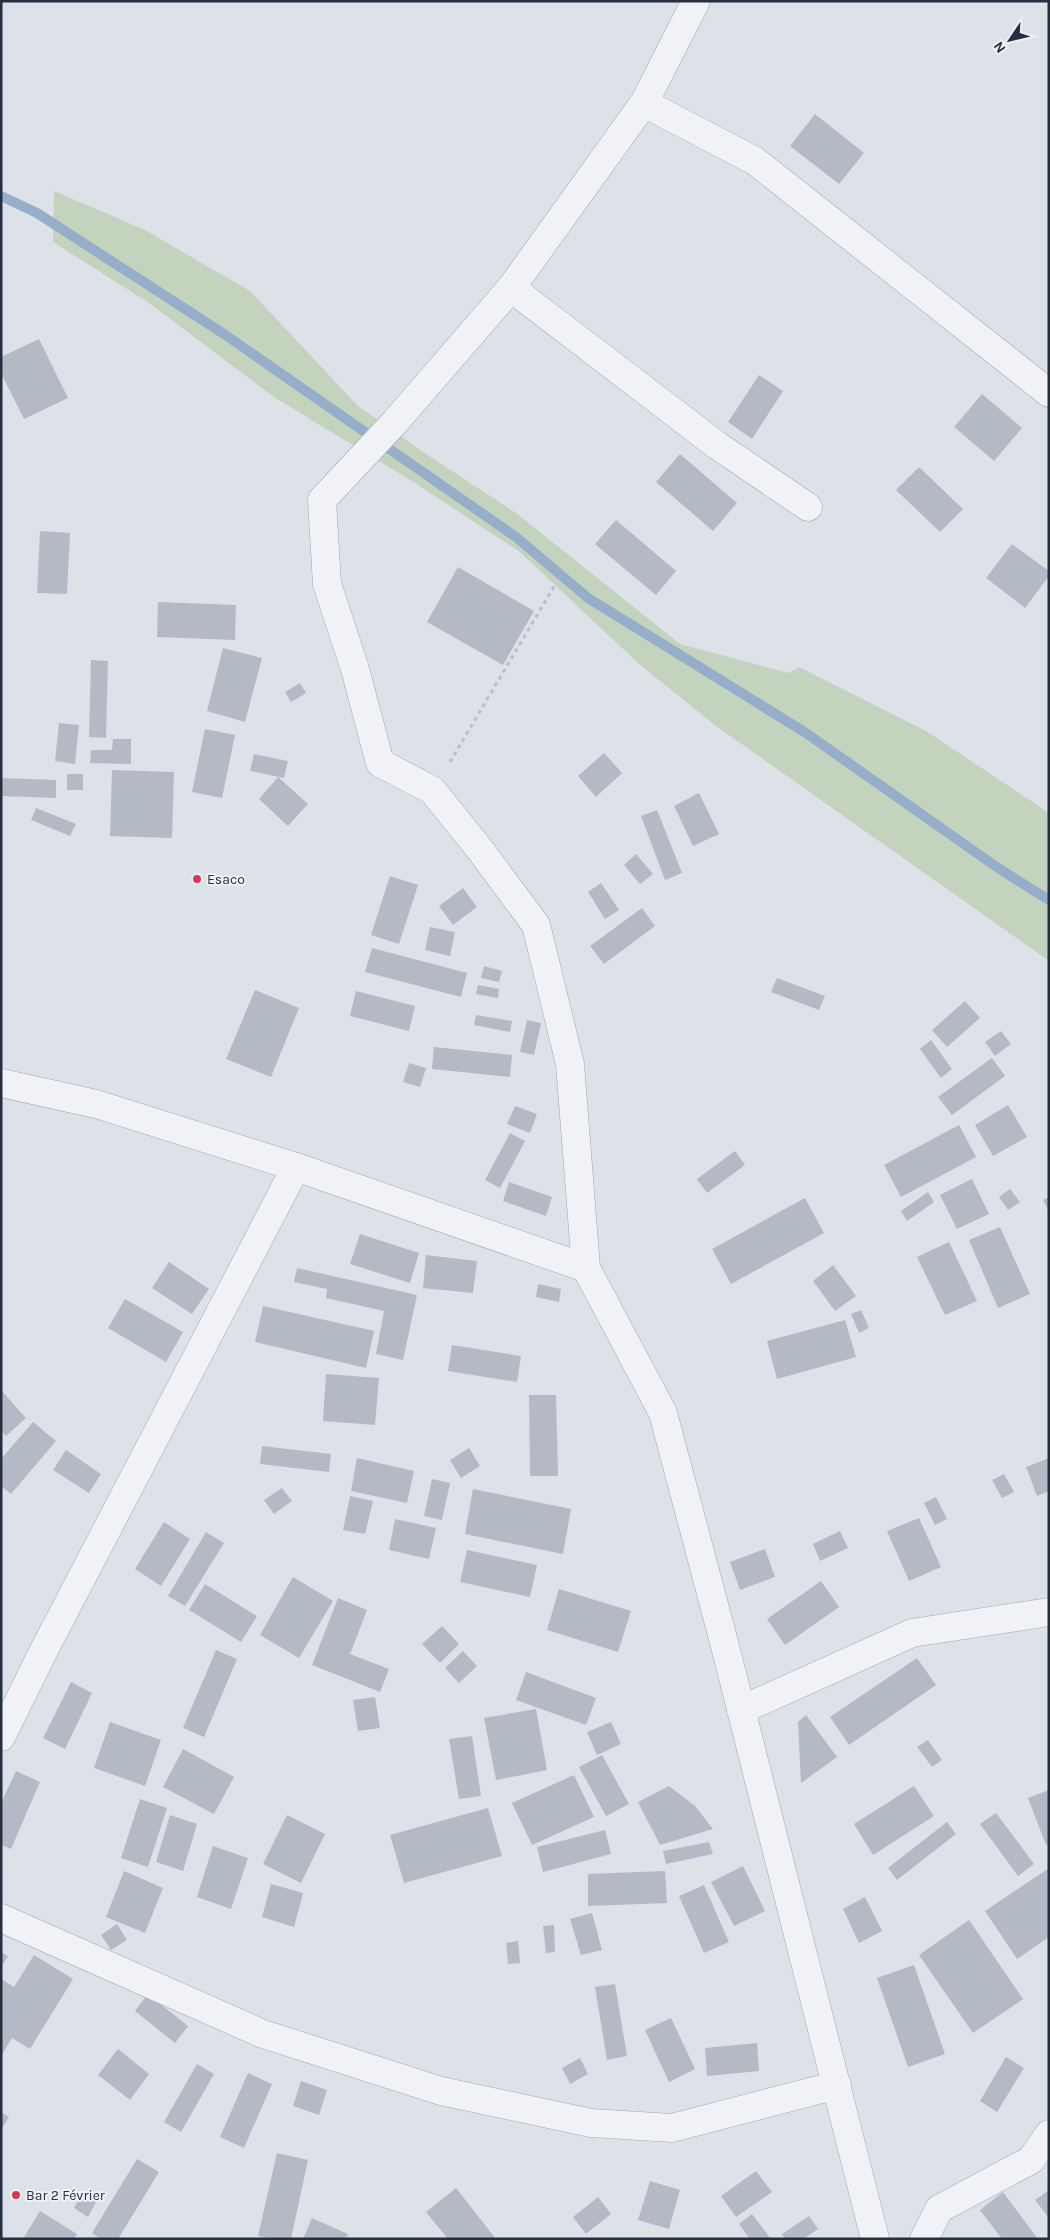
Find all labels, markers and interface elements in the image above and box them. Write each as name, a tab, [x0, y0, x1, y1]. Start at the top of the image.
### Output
north arrow	[985, 15, 1035, 65]
text: N	[990, 38, 1010, 56]
place label: Esaco	[207, 871, 245, 888]
marker: Esaco	[191, 873, 203, 885]
place label: Bar 2 Février	[26, 2187, 106, 2204]
marker: Bar 2 Février	[10, 2189, 22, 2201]

